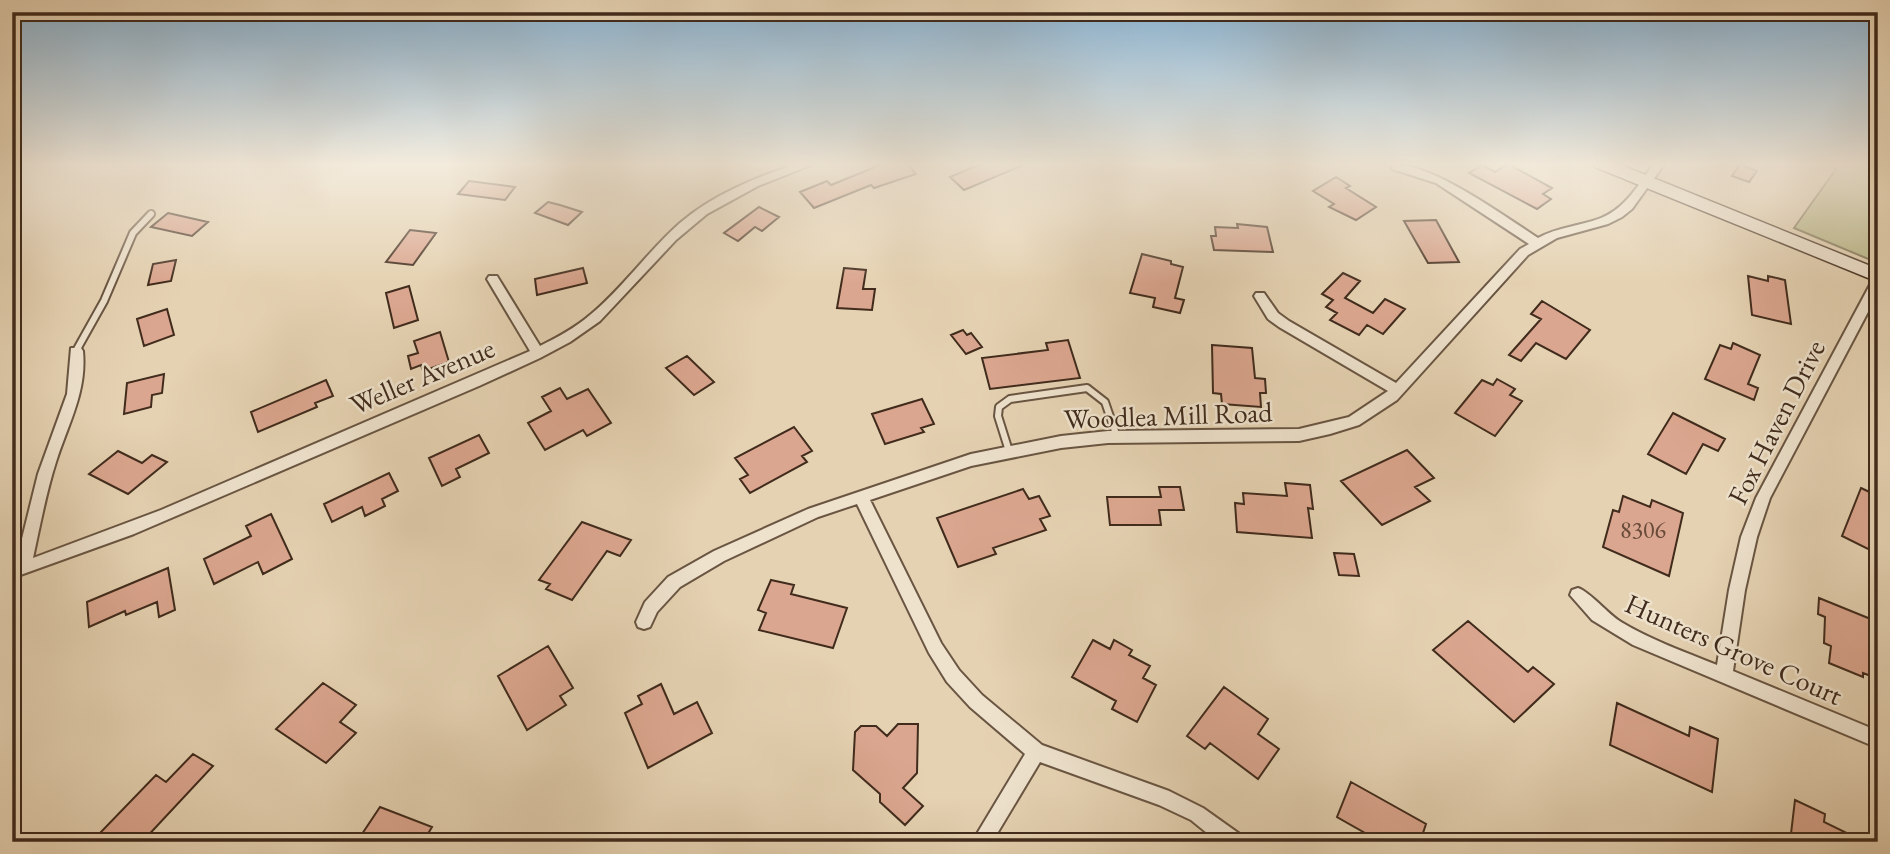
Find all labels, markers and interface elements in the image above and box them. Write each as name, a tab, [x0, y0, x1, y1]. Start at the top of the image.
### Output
street label: Weller Avenue	[344, 329, 500, 423]
street label: Fox Haven Drive	[1719, 334, 1833, 510]
street label: Woodlea Mill Road	[1063, 393, 1274, 437]
house number: 8306	[1620, 514, 1666, 545]
street label: Hunters Grove Court	[1620, 585, 1848, 713]

